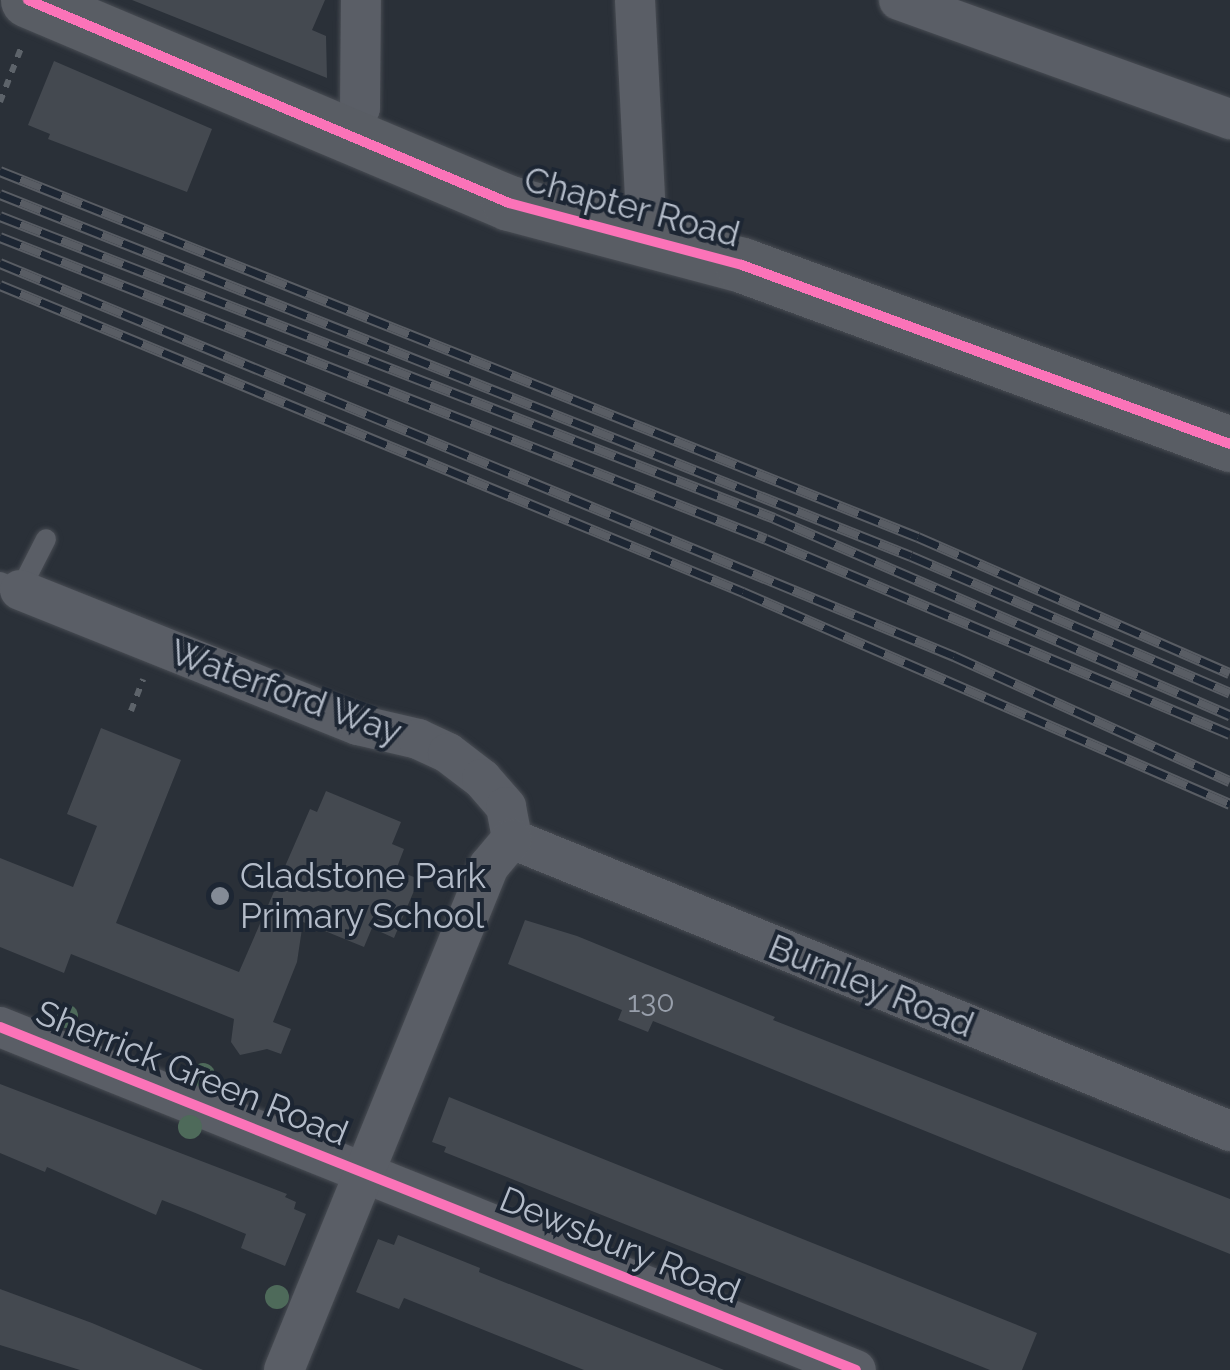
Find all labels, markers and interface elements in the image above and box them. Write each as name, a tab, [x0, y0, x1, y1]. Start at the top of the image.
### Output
street label: Chapter Road	[519, 158, 745, 256]
street label: Waterford Way	[164, 630, 408, 754]
place label: Gladstone Park Primary School	[240, 855, 486, 937]
marker: Gladstone Park Primary School	[209, 885, 231, 907]
street label: Burnley Road	[762, 926, 980, 1046]
house number: 130	[627, 984, 675, 1020]
street label: Sherrick Green Road	[30, 991, 354, 1155]
street label: Dewsbury Road	[493, 1177, 747, 1313]

